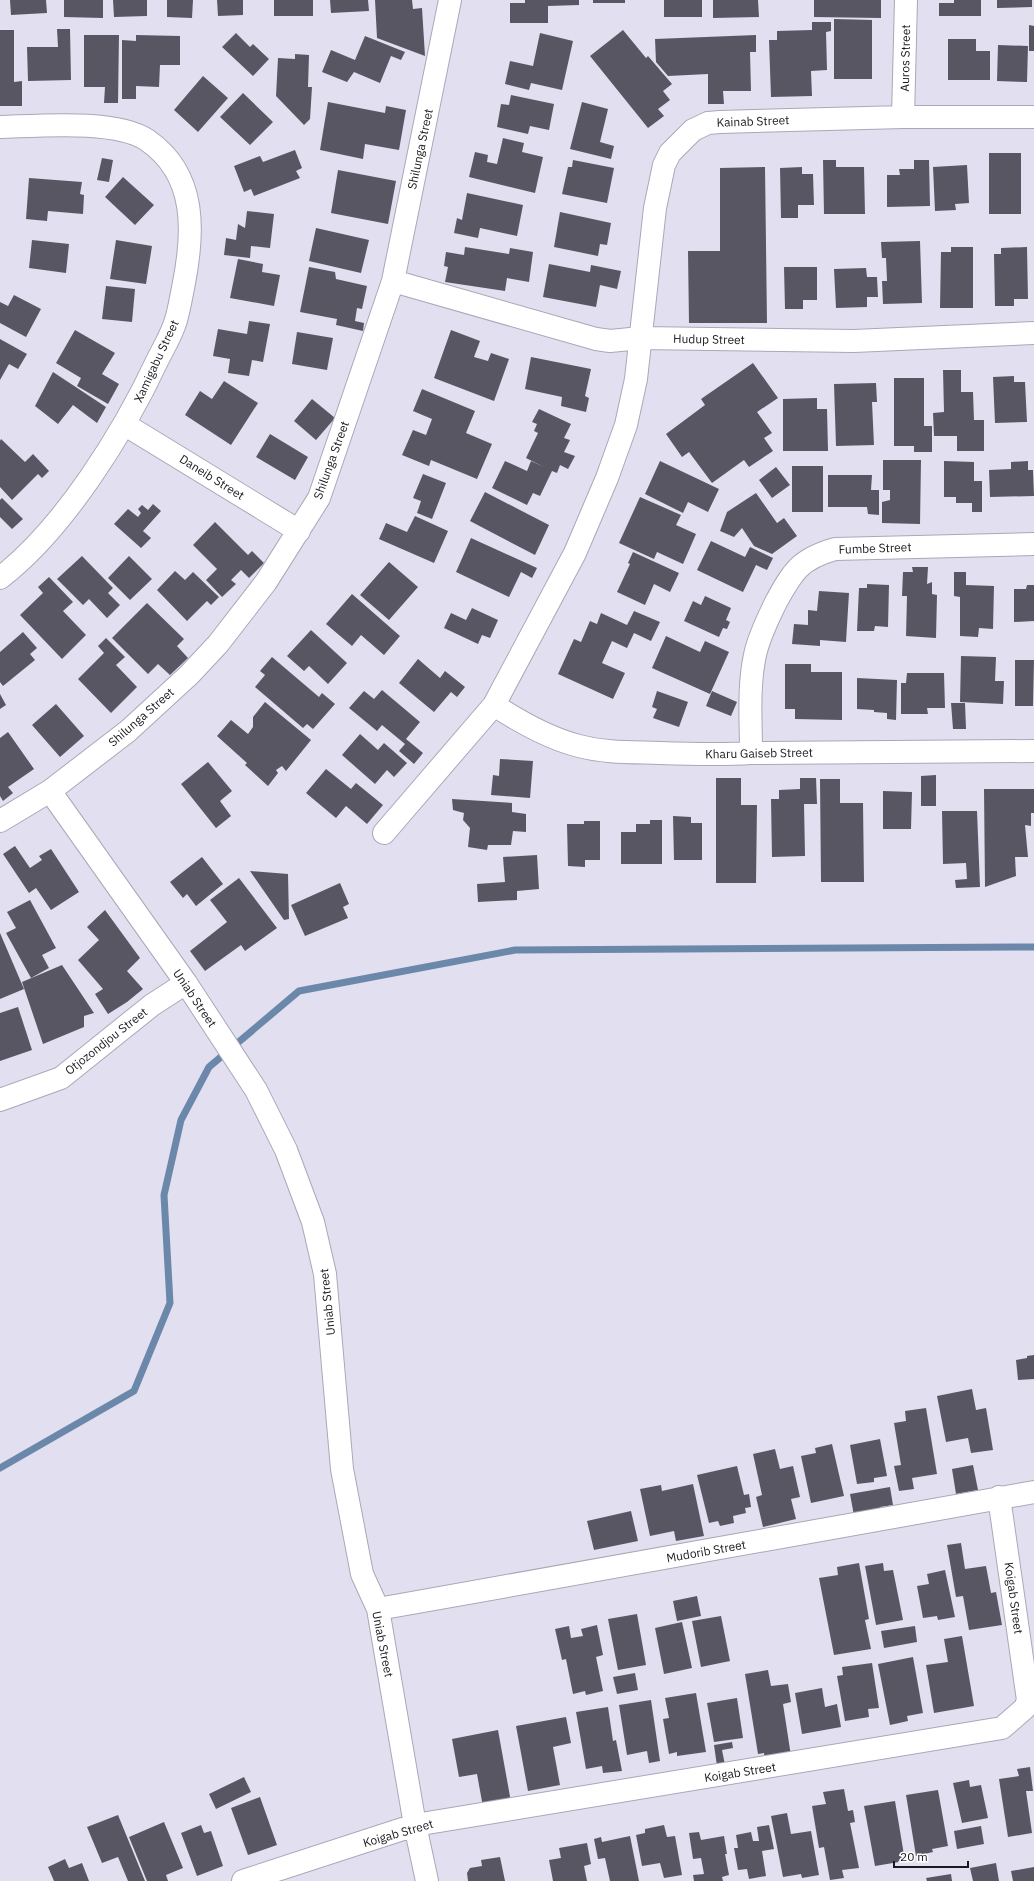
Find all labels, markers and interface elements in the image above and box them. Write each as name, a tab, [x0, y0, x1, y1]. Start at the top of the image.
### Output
street label: Auros Street	[897, 24, 913, 92]
street label: Shilunga Street	[404, 107, 436, 191]
street label: Kainab Street	[716, 112, 790, 130]
street label: Xamigabu Street	[130, 317, 182, 405]
street label: Hudup Street	[673, 331, 745, 347]
street label: Shilunga Street	[310, 419, 352, 501]
street label: Daneib Street	[177, 451, 247, 503]
street label: Fumbe Street	[838, 539, 912, 557]
street label: Shilunga Street	[105, 684, 177, 750]
street label: Kharu Gaiseb Street	[705, 745, 813, 761]
street label: Uniab Street	[170, 966, 220, 1030]
street label: Otjozondjou Street	[62, 1004, 150, 1078]
street label: Uniab Street	[316, 1268, 338, 1336]
street label: Mudorib Street	[665, 1537, 747, 1565]
street label: Koigab Street	[1002, 1561, 1026, 1635]
street label: Uniab Street	[369, 1610, 397, 1678]
street label: Koigab Street	[703, 1759, 777, 1785]
street label: Koigab Street	[361, 1816, 435, 1850]
scale bar	[894, 1843, 968, 1869]
text: 20 m	[900, 1849, 928, 1864]

